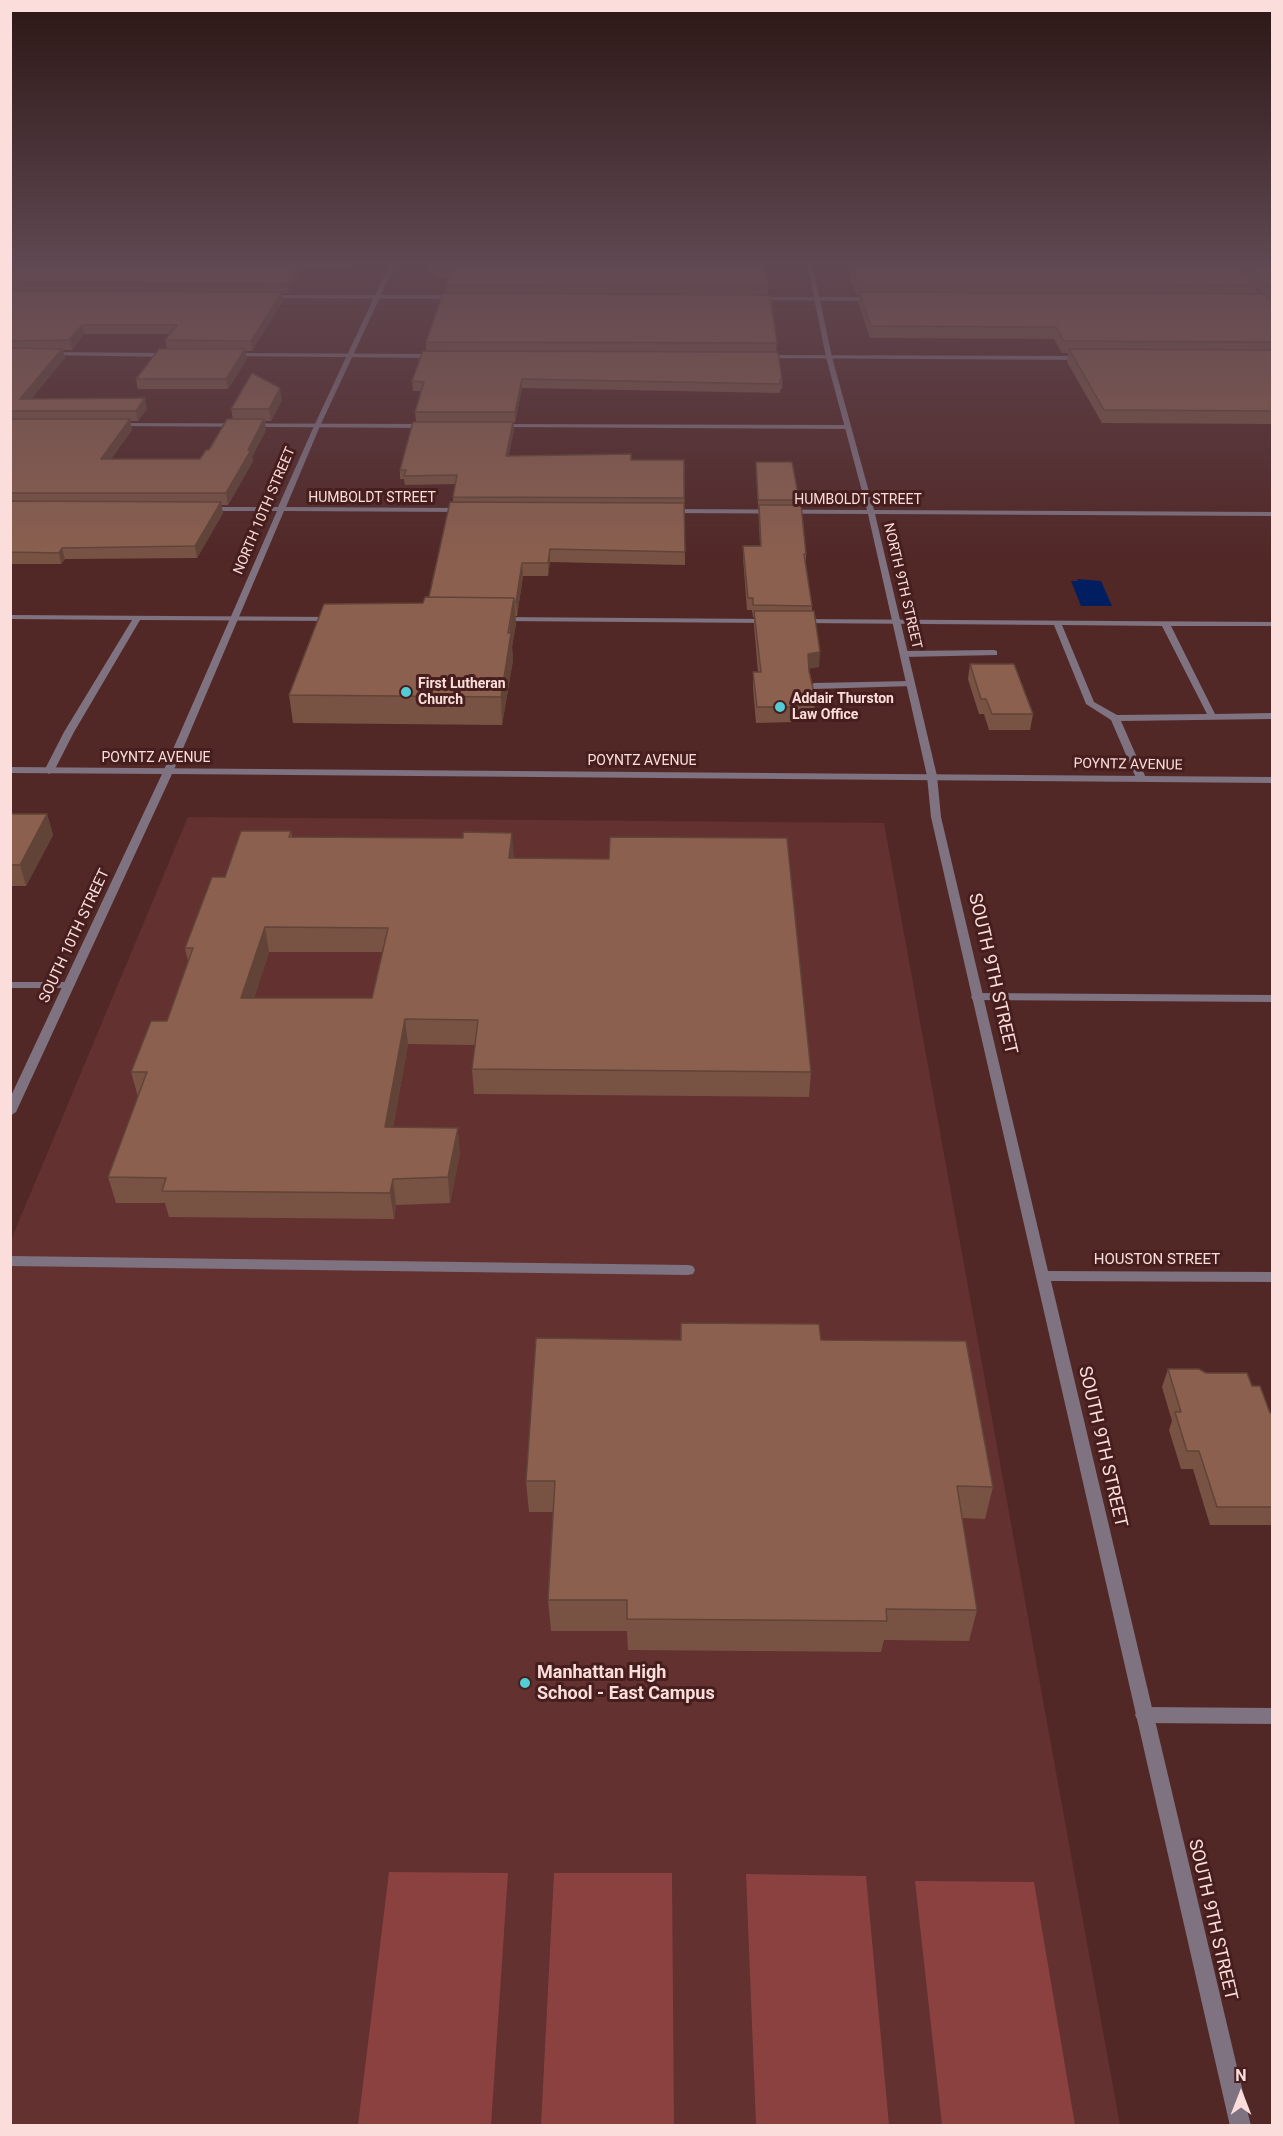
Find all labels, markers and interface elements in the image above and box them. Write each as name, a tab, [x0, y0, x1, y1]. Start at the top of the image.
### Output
street label: NORTH 10TH STREET	[231, 445, 299, 577]
street label: HUMBOLDT STREET	[308, 490, 436, 506]
street label: HUMBOLDT STREET	[794, 492, 922, 508]
street label: NORTH 9TH STREET	[879, 521, 925, 651]
place label: First Lutheran Church	[418, 676, 506, 708]
marker: First Lutheran Church	[399, 685, 413, 699]
place label: Addair Thurston Law Office	[792, 691, 894, 724]
marker: Addair Thurston Law Office	[773, 700, 787, 714]
street label: POYNTZ AVENUE	[101, 750, 211, 766]
street label: POYNTZ AVENUE	[587, 753, 697, 769]
street label: POYNTZ AVENUE	[1073, 756, 1183, 774]
street label: SOUTH 10TH STREET	[36, 866, 114, 1006]
street label: SOUTH 9TH STREET	[963, 891, 1021, 1057]
street label: HOUSTON STREET	[1094, 1251, 1220, 1269]
street label: SOUTH 9TH STREET	[1073, 1364, 1131, 1530]
place label: Manhattan High School - East Campus	[537, 1662, 715, 1704]
marker: Manhattan High School - East Campus	[518, 1676, 532, 1690]
street label: SOUTH 9TH STREET	[1183, 1837, 1241, 2003]
north arrow	[1211, 2064, 1271, 2124]
text: N	[1235, 2066, 1247, 2085]

